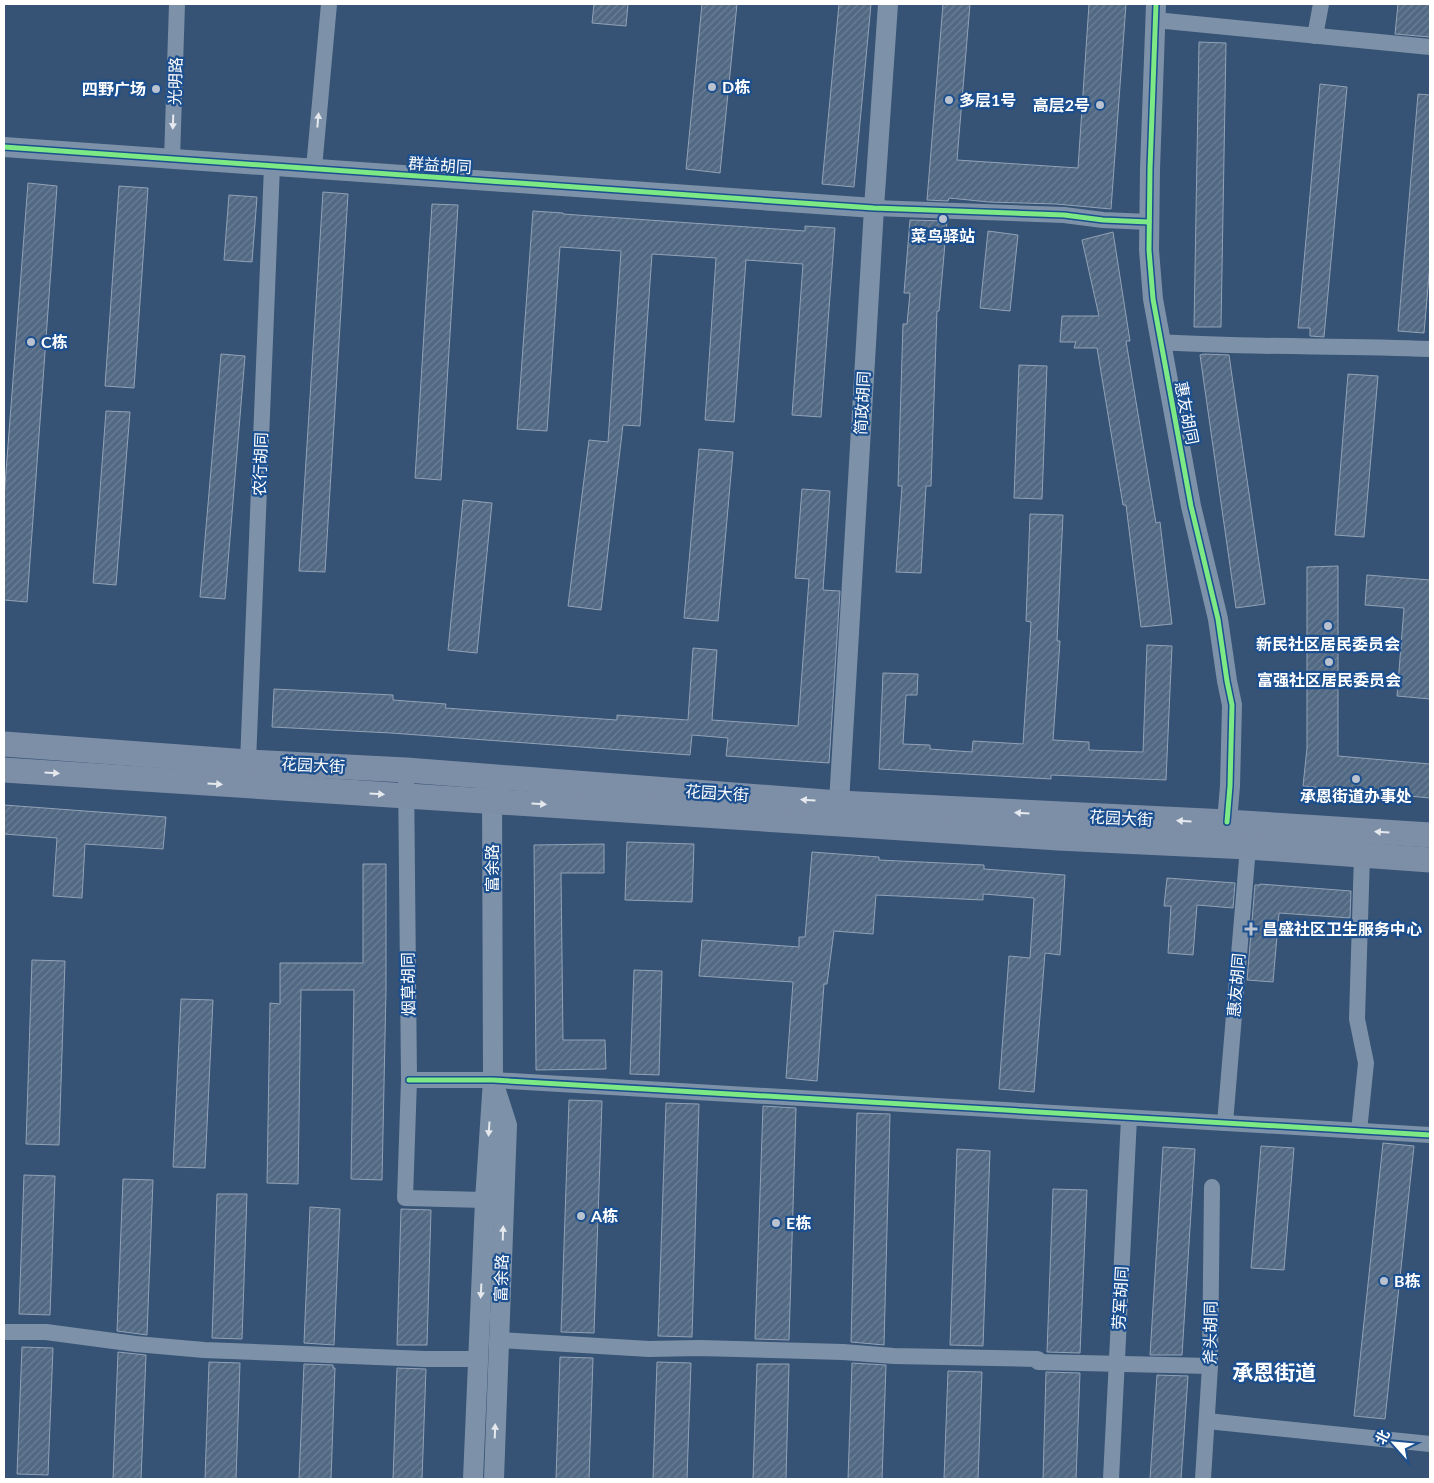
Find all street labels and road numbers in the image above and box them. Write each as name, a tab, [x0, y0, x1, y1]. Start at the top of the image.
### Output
street label: 光明路	[164, 57, 185, 105]
street label: 群益胡同	[407, 153, 473, 176]
street label: 简政胡同	[850, 371, 873, 435]
street label: 惠友胡同	[1172, 380, 1203, 446]
street label: 农行胡同	[249, 432, 270, 496]
street label: 花园大街	[281, 753, 345, 776]
street label: 花园大街	[684, 781, 750, 804]
street label: 花园大街	[1089, 806, 1153, 829]
street label: 富余路	[482, 844, 501, 892]
street label: 烟草胡同	[397, 952, 418, 1016]
street label: 惠友胡同	[1223, 952, 1248, 1018]
street label: 富余路	[490, 1254, 511, 1302]
street label: 劳军胡同	[1108, 1266, 1131, 1330]
street label: 斧头胡同	[1199, 1301, 1220, 1365]

